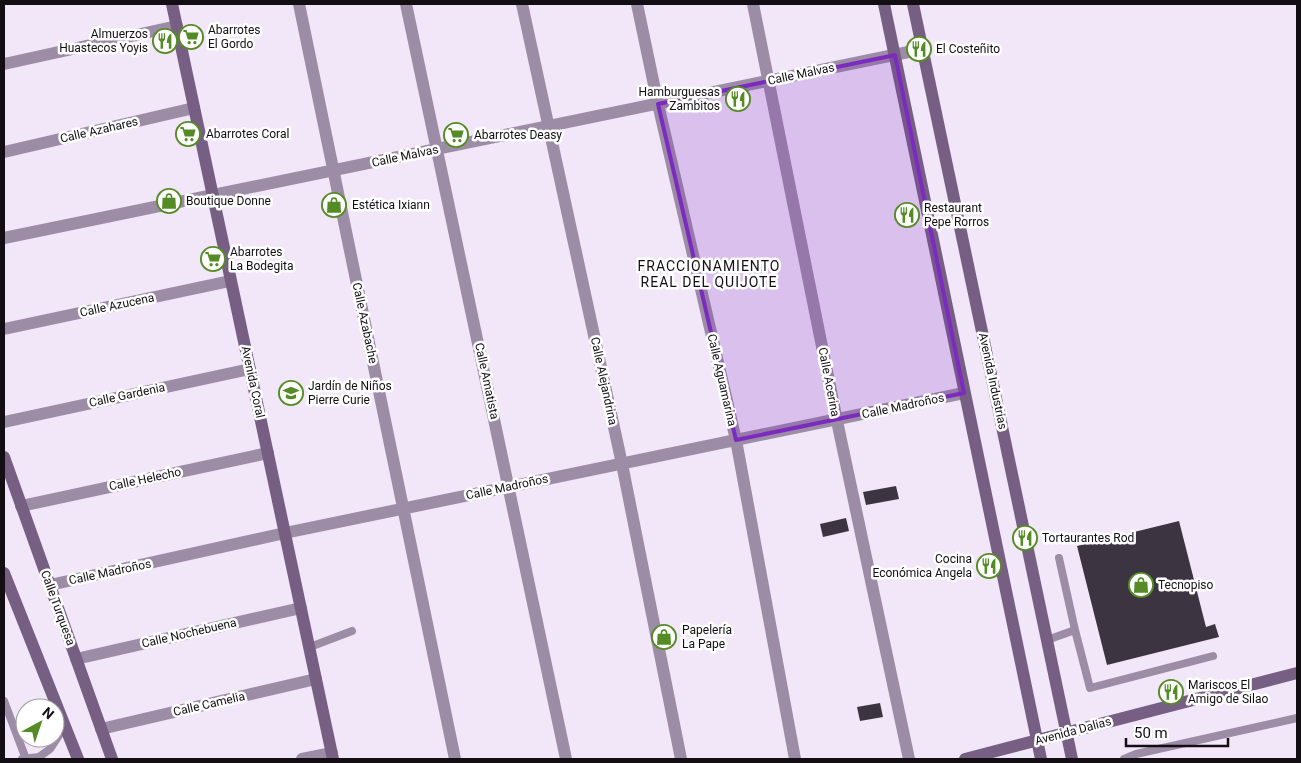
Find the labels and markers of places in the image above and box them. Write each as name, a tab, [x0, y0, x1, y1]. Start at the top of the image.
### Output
place label: Abarrotes El Gordo	[208, 23, 260, 51]
supermarket icon: Abarrotes El Gordo	[178, 24, 204, 50]
place label: Almuerzos Huastecos Yoyis	[59, 27, 148, 55]
restaurant icon: Almuerzos Huastecos Yoyis	[152, 28, 178, 54]
restaurant icon: El Costeñito	[906, 36, 932, 62]
place label: El Costeñito	[936, 42, 1000, 56]
place label: Hamburguesas Zambitos	[638, 85, 720, 113]
restaurant icon: Hamburguesas Zambitos	[725, 86, 751, 112]
supermarket icon: Abarrotes Coral	[175, 121, 201, 147]
supermarket icon: Abarrotes Deasy	[443, 122, 469, 148]
place label: Abarrotes Coral	[206, 127, 289, 141]
place label: Abarrotes Deasy	[474, 128, 562, 142]
shop icon: Boutique Donne	[156, 188, 182, 214]
shop icon: Estética Ixiann	[321, 192, 347, 218]
place label: Boutique Donne	[186, 194, 271, 208]
place label: Estética Ixiann	[352, 198, 430, 212]
place label: Restaurant Pepe Rorros	[924, 201, 989, 229]
restaurant icon: Restaurant Pepe Rorros	[894, 202, 920, 228]
place label: Abarrotes La Bodegita	[230, 245, 294, 273]
supermarket icon: Abarrotes La Bodegita	[200, 246, 226, 272]
place label: Jardín de Niños Pierre Curie	[308, 379, 392, 407]
school or university icon: Jardín de Niños Pierre Curie	[278, 380, 304, 406]
restaurant icon: Tortaurantes Rod	[1012, 525, 1038, 551]
place label: Tortaurantes Rod	[1042, 531, 1134, 545]
place label: Cocina Económica Angela	[872, 552, 972, 580]
restaurant icon: Cocina Económica Angela	[976, 553, 1002, 579]
shop icon: Tecnopiso	[1128, 572, 1154, 598]
place label: Tecnopiso	[1158, 578, 1214, 592]
place label: Papelería La Pape	[682, 623, 732, 651]
shop icon: Papelería La Pape	[651, 624, 677, 650]
place label: Mariscos El Amigo de Silao	[1188, 678, 1268, 706]
restaurant icon: Mariscos El Amigo de Silao	[1158, 679, 1184, 705]

